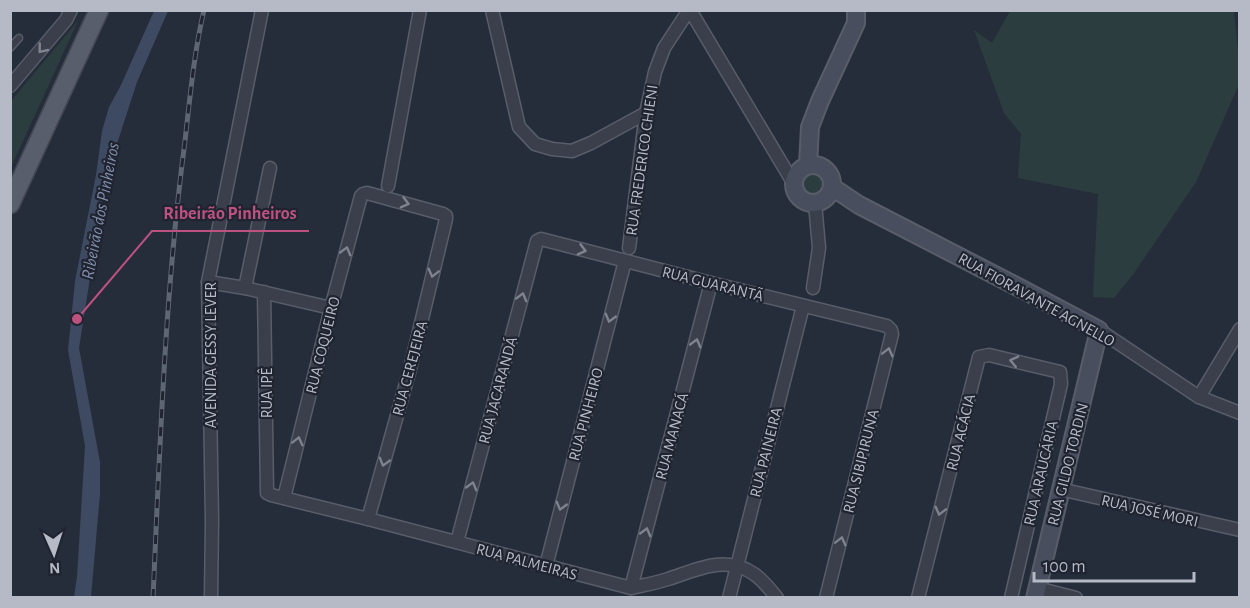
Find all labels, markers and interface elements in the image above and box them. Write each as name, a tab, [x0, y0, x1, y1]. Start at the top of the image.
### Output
one-way arrow	[38, 42, 49, 53]
street label: RUA FREDERICO CHIENI	[623, 84, 661, 237]
water label: Ribeirão dos Pinheiros	[79, 141, 123, 281]
callout: Ribeirão Pinheiros	[152, 195, 309, 231]
one-way arrow	[400, 196, 410, 209]
text: Ribeirão Pinheiros	[163, 205, 297, 223]
one-way arrow	[577, 242, 587, 255]
one-way arrow	[339, 247, 351, 257]
street label: RUA FIORAVANTE AGNELLO	[956, 250, 1117, 350]
street label: RUA GUARANTÃ	[660, 262, 766, 304]
one-way arrow	[428, 268, 441, 278]
street label: AVENIDA GESSY LEVER	[203, 282, 219, 428]
one-way arrow	[515, 292, 527, 303]
street label: RUA COQUEIRO	[303, 295, 344, 396]
one-way arrow	[605, 313, 618, 323]
street label: RUA CEREJEIRA	[390, 319, 430, 418]
street label: RUA JACARANDÁ	[474, 334, 520, 446]
one-way arrow	[688, 338, 701, 348]
one-way arrow	[880, 347, 893, 357]
one-way arrow	[1009, 356, 1019, 369]
street label: RUA PINHEIRO	[566, 366, 606, 462]
street label: RUA IPÊ	[257, 367, 275, 418]
street label: RUA MANACÁ	[651, 390, 691, 482]
street label: RUA ACÁCIA	[942, 392, 978, 472]
street label: RUA GILDO TORDIN	[1045, 401, 1091, 527]
street label: RUA PAINEIRA	[747, 406, 785, 499]
street label: RUA SIBIPIRUNA	[840, 408, 882, 515]
street label: RUA ARAUCÁRIA	[1019, 419, 1061, 527]
one-way arrow	[290, 437, 303, 447]
one-way arrow	[379, 456, 391, 466]
one-way arrow	[465, 481, 478, 491]
street label: RUA JOSÉ MORI	[1100, 490, 1200, 530]
one-way arrow	[556, 501, 569, 511]
one-way arrow	[935, 506, 948, 516]
north arrow	[24, 524, 84, 584]
one-way arrow	[639, 527, 651, 537]
one-way arrow	[833, 536, 846, 546]
street label: RUA PALMEIRAS	[474, 541, 579, 583]
scale bar	[1034, 545, 1194, 583]
text: 100 m	[1043, 558, 1086, 576]
text: N	[49, 560, 61, 576]

